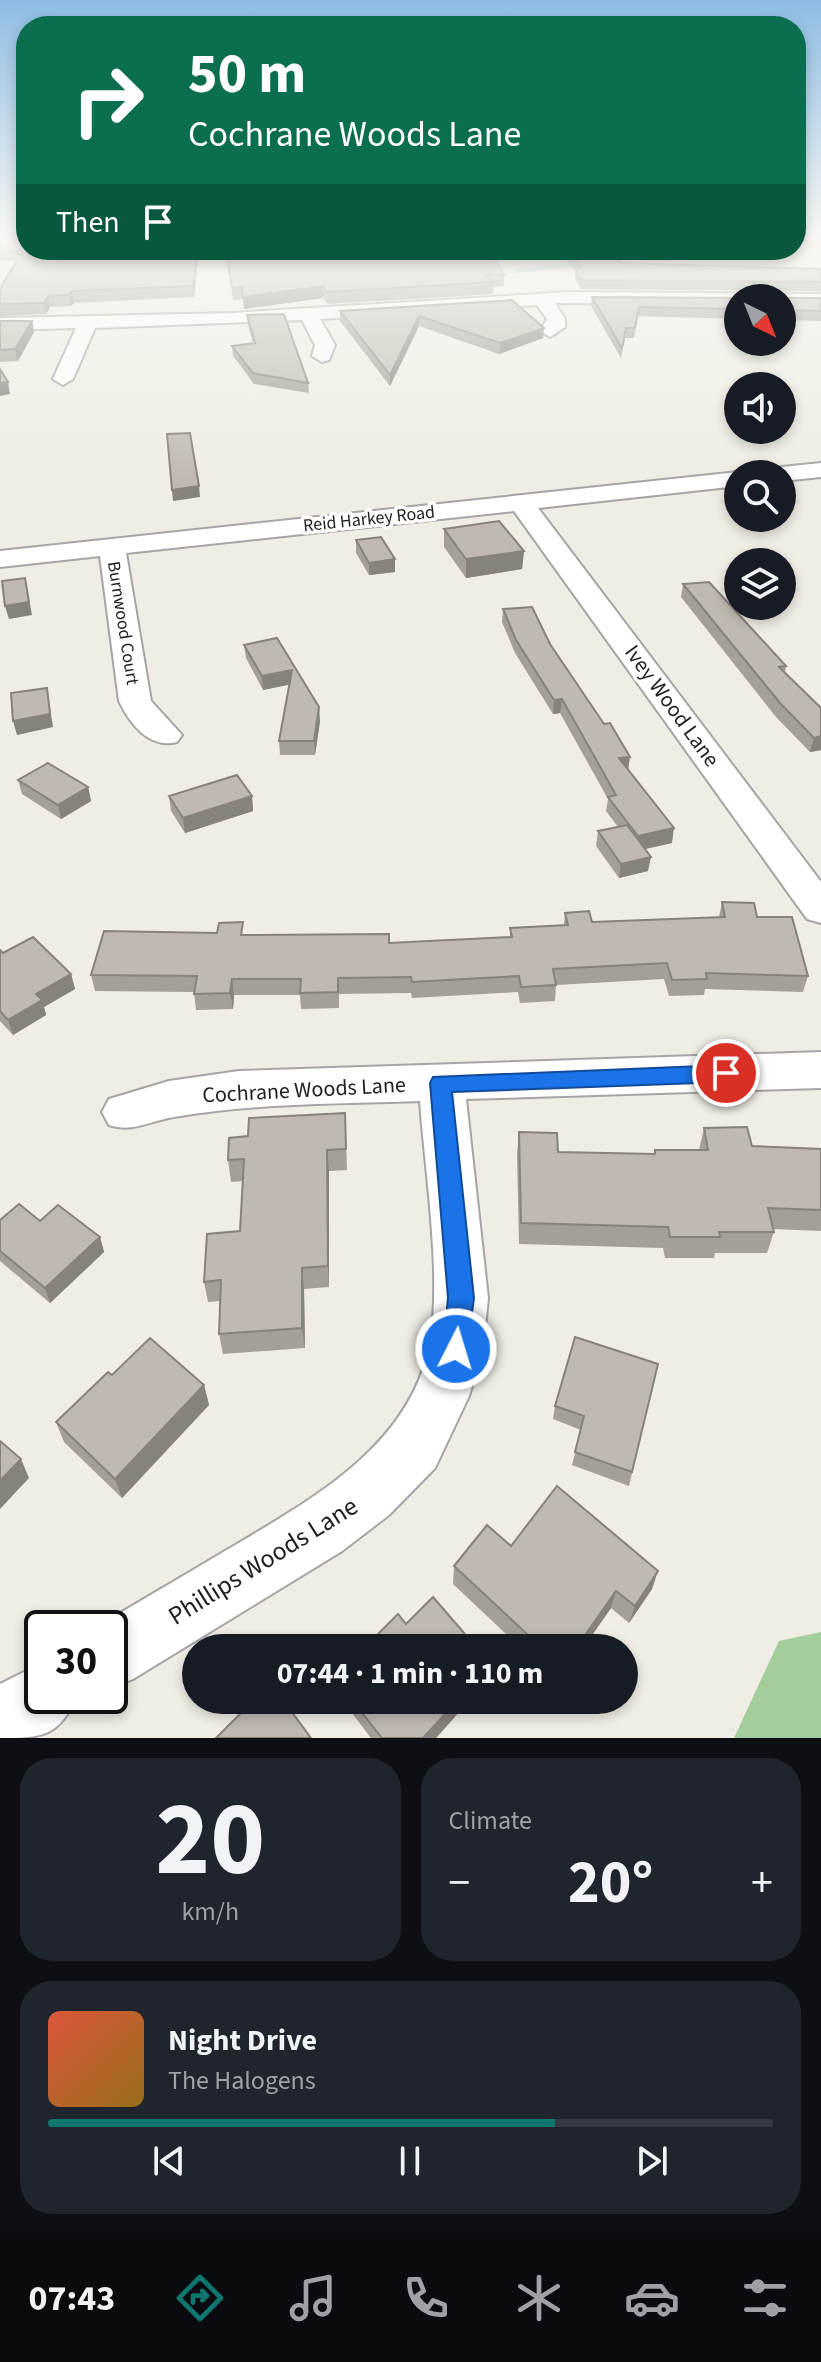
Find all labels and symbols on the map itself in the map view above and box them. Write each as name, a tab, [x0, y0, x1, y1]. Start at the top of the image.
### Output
north arrow	[724, 284, 796, 356]
street label: Reid Harkey Road	[302, 500, 436, 538]
street label: Burnwood Court	[101, 560, 145, 686]
street label: Ivey Wood Lane	[617, 638, 727, 774]
pin	[692, 1039, 760, 1107]
street label: Cochrane Woods Lane	[201, 1069, 407, 1111]
position arrow	[414, 1307, 498, 1391]
street label: Phillips Woods Lane	[161, 1488, 365, 1634]
speed limit sign: 30	[24, 1610, 128, 1714]

